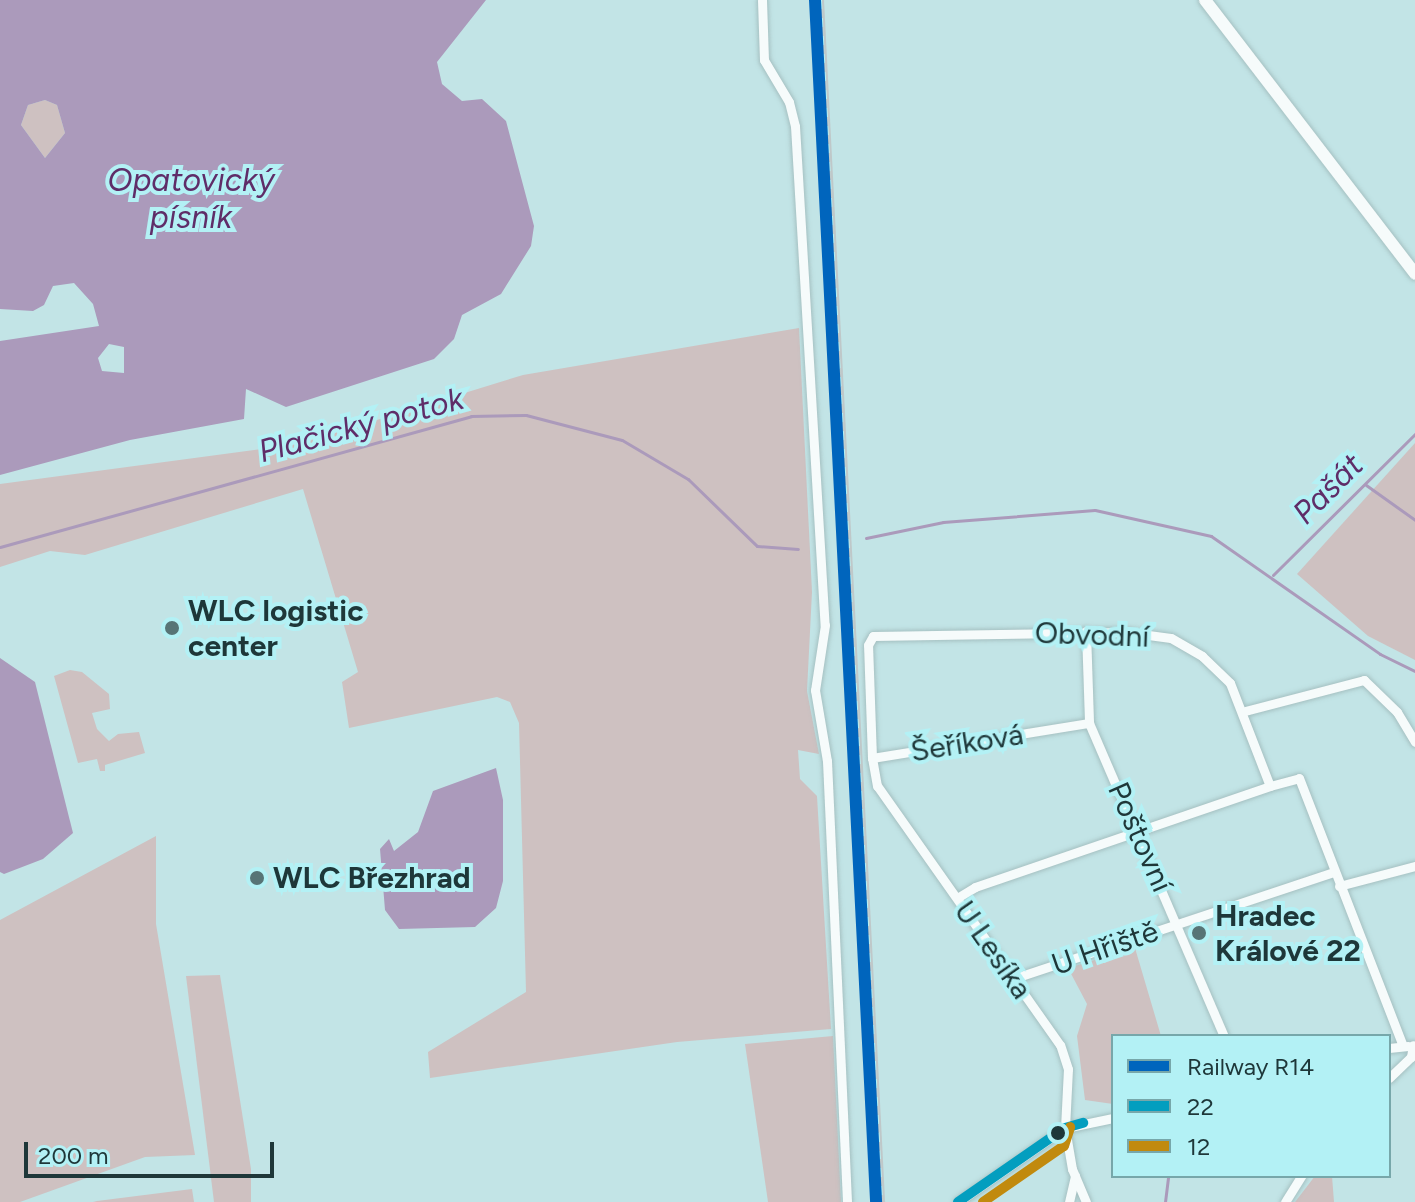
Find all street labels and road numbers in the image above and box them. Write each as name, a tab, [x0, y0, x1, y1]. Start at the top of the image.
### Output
street label: Obvodní	[1034, 615, 1150, 655]
street label: Šeříková	[908, 716, 1026, 770]
street label: Poštovní	[1100, 777, 1180, 897]
street label: U Lesíka	[946, 894, 1040, 1006]
street label: U Hřiště	[1047, 913, 1163, 983]

